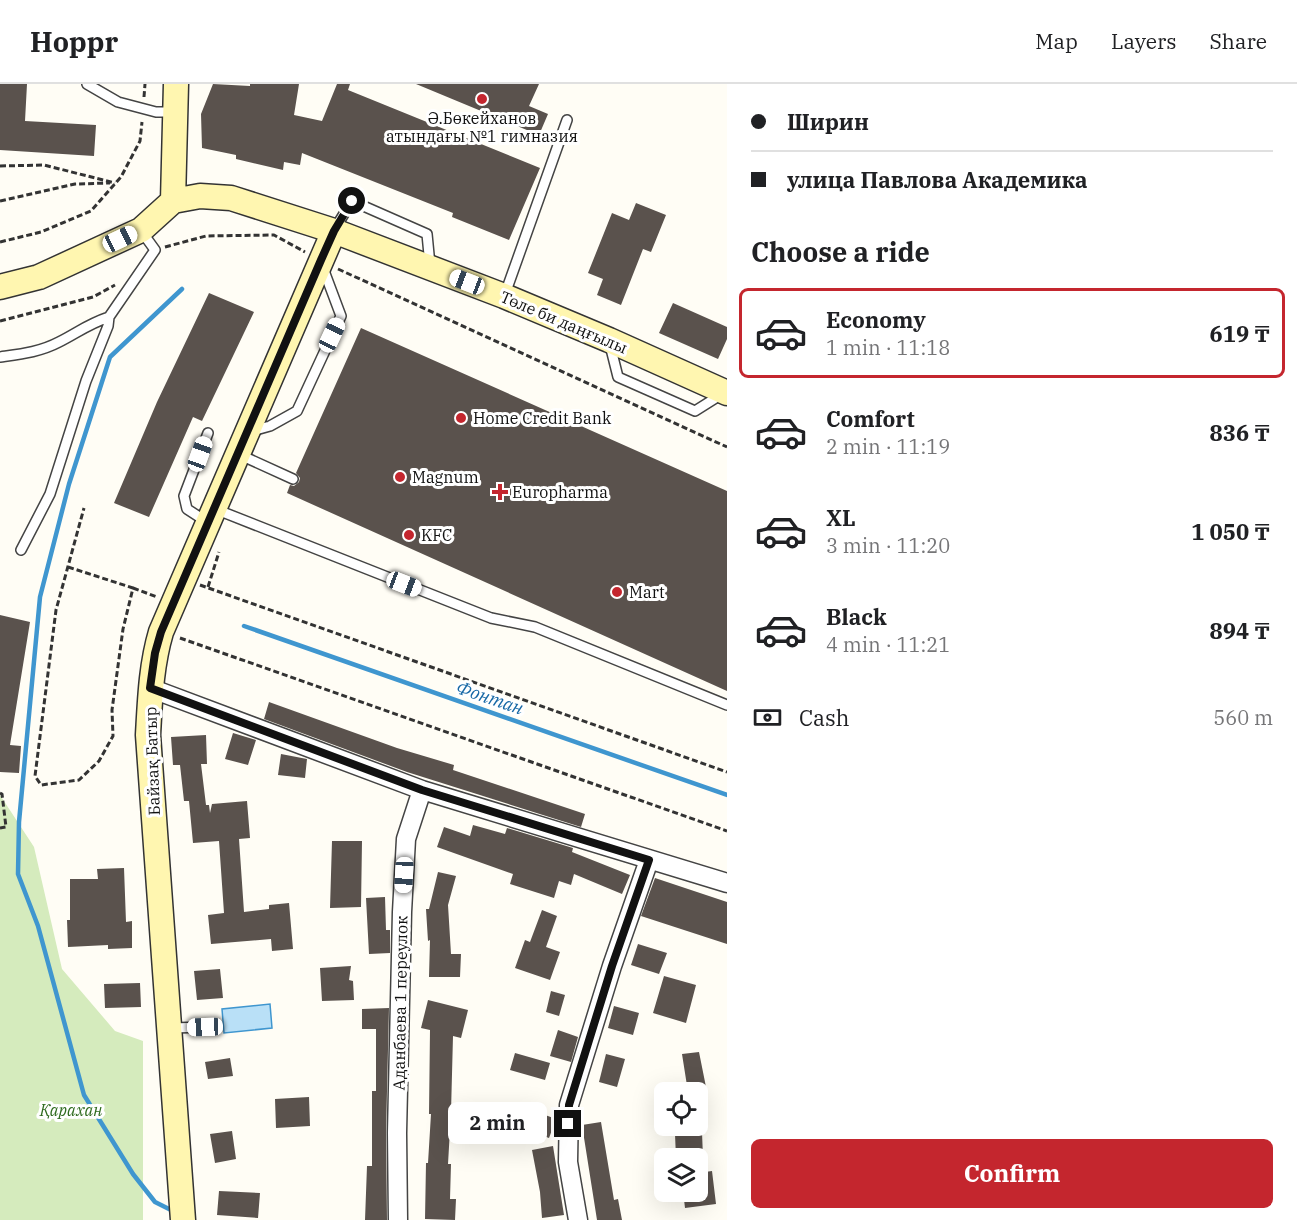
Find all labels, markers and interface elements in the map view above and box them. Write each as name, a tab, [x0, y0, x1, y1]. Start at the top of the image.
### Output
text: Hoppr	[30, 23, 118, 60]
text: Map	[1035, 27, 1078, 55]
text: Layers	[1111, 27, 1177, 55]
text: Share	[1210, 27, 1267, 55]
marker: Ә.Бөкейханов атындағы №1 гимназия	[475, 92, 489, 106]
text: Ширин	[787, 107, 869, 136]
place label: Ә.Бөкейханов атындағы №1 гимназия	[386, 108, 578, 146]
text: улица Павлова Академика	[787, 165, 1088, 194]
route start	[338, 187, 365, 214]
car	[100, 223, 140, 255]
text: Choose a ride	[751, 234, 930, 269]
car	[447, 267, 487, 297]
street label: Төле би даңғылы	[497, 286, 631, 358]
text: Economy	[826, 305, 926, 334]
icon: car	[754, 306, 808, 360]
car	[316, 315, 348, 355]
text: 619 ₸	[1209, 319, 1270, 348]
text: 1 min · 11:18	[826, 334, 950, 361]
text: Comfort	[826, 404, 915, 433]
icon: car	[754, 405, 808, 459]
place label: Home Credit Bank	[473, 408, 612, 428]
marker: Home Credit Bank	[454, 411, 468, 425]
text: 836 ₸	[1209, 418, 1270, 447]
text: 2 min · 11:19	[826, 433, 950, 460]
car	[185, 434, 215, 474]
place label: Magnum	[412, 467, 479, 487]
marker: Magnum	[393, 470, 407, 484]
place label: Europharma	[512, 482, 608, 502]
marker: Europharma	[493, 485, 507, 499]
text: XL	[826, 503, 856, 532]
icon: car	[754, 504, 808, 558]
text: 1 050 ₸	[1191, 517, 1270, 546]
place label: KFC	[421, 525, 452, 545]
marker: KFC	[402, 528, 416, 542]
text: 3 min · 11:20	[826, 532, 950, 559]
car	[384, 569, 424, 599]
place label: Mart	[629, 582, 665, 602]
marker: Mart	[610, 585, 624, 599]
text: Black	[826, 602, 887, 631]
icon: car	[754, 603, 808, 657]
text: 894 ₸	[1209, 616, 1270, 645]
text: 4 min · 11:21	[826, 631, 950, 658]
water label: Фонтан	[454, 675, 527, 720]
icon: cash	[751, 701, 784, 734]
text: Cash	[799, 703, 850, 732]
text: 560 m	[1213, 704, 1273, 731]
street label: Байзақ Батыр	[140, 706, 164, 816]
car	[394, 857, 414, 893]
street label: Аданбаева 1 переулок	[388, 915, 412, 1090]
car	[187, 1017, 223, 1037]
map controls	[654, 1082, 708, 1202]
button: locate	[654, 1082, 708, 1136]
park label: Қарахан	[39, 1100, 102, 1120]
callout: 2 min	[448, 1103, 547, 1145]
text: 2 min	[470, 1109, 526, 1136]
route end	[554, 1110, 581, 1137]
button: Confirm	[751, 1139, 1273, 1208]
button: layers	[654, 1148, 708, 1202]

